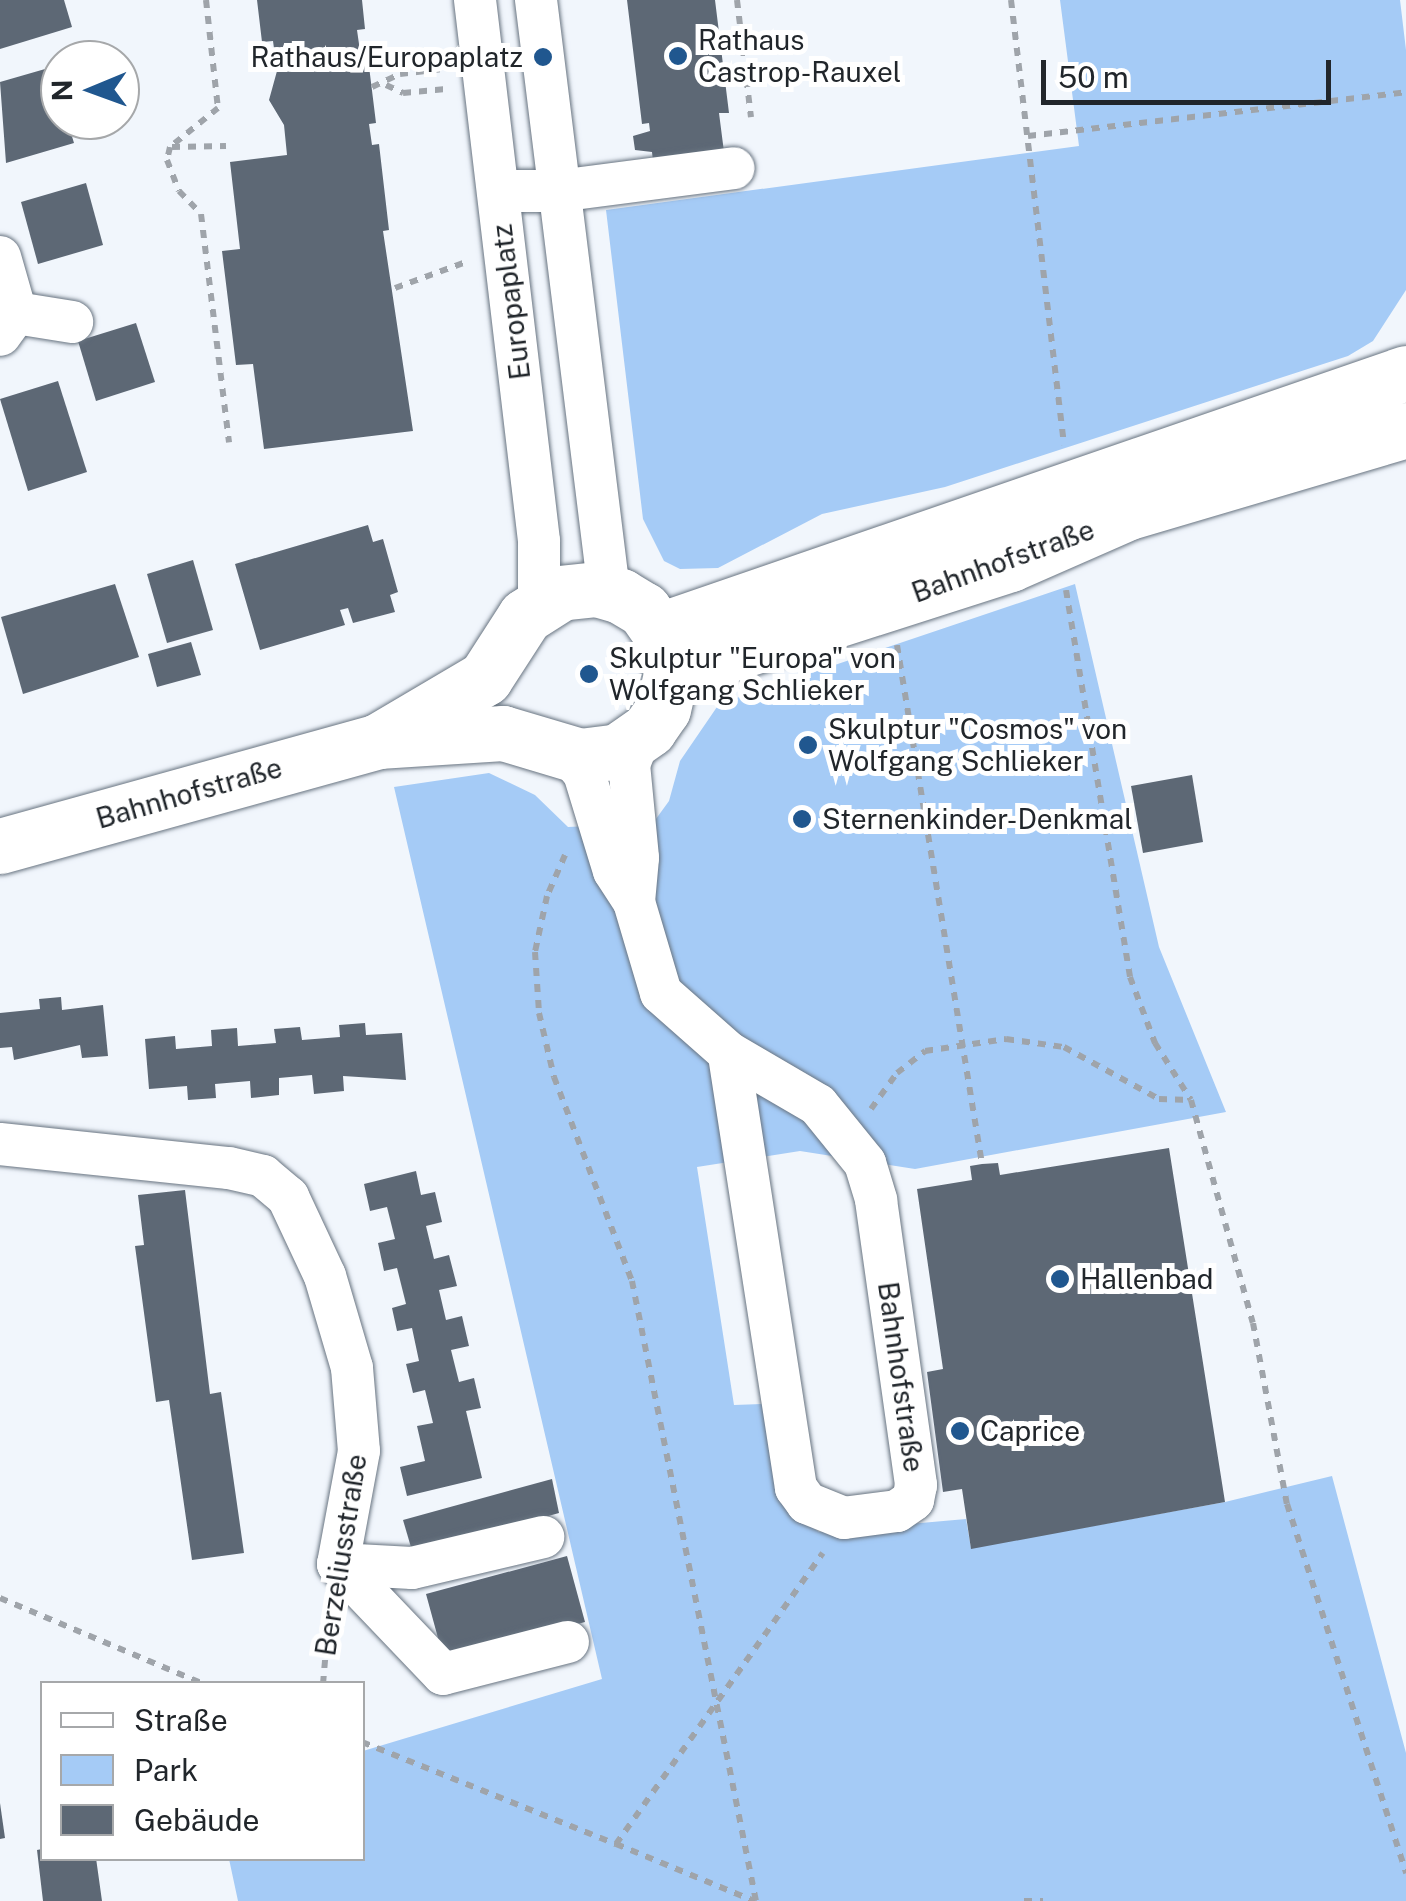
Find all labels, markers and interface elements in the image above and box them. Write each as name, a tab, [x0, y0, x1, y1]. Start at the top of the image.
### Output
place label: Rathaus Castrop-Rauxel	[698, 23, 901, 89]
north arrow	[40, 40, 140, 140]
place label: Rathaus/Europaplatz	[250, 40, 523, 74]
scale bar	[1046, 40, 1336, 102]
marker: Rathaus Castrop-Rauxel	[667, 45, 689, 67]
marker: Rathaus/Europaplatz	[532, 46, 554, 68]
text: 50 m	[1058, 59, 1129, 95]
text: N	[45, 79, 78, 102]
street label: Europaplatz	[485, 222, 537, 382]
street label: Bahnhofstraße	[907, 512, 1099, 610]
place label: Skulptur "Europa" von Wolfgang Schlieker	[609, 641, 896, 707]
marker: Skulptur "Europa" von Wolfgang Schlieker	[578, 663, 600, 685]
place label: Skulptur "Cosmos" von Wolfgang Schlieker	[828, 712, 1127, 778]
marker: Skulptur "Cosmos" von Wolfgang Schlieker	[797, 734, 819, 756]
street label: Bahnhofstraße	[92, 750, 286, 836]
place label: Sternenkinder-Denkmal	[822, 802, 1133, 836]
marker: Sternenkinder-Denkmal	[791, 808, 813, 830]
place label: Hallenbad	[1080, 1262, 1213, 1296]
marker: Hallenbad	[1049, 1268, 1071, 1290]
street label: Bahnhofstraße	[871, 1280, 931, 1474]
place label: Caprice	[980, 1414, 1080, 1448]
marker: Caprice	[949, 1420, 971, 1442]
street label: Berzeliusstraße	[308, 1452, 374, 1658]
legend	[40, 1681, 365, 1861]
text: Straße	[134, 1702, 228, 1738]
text: Park	[134, 1752, 198, 1788]
text: Gebäude	[134, 1802, 260, 1838]

